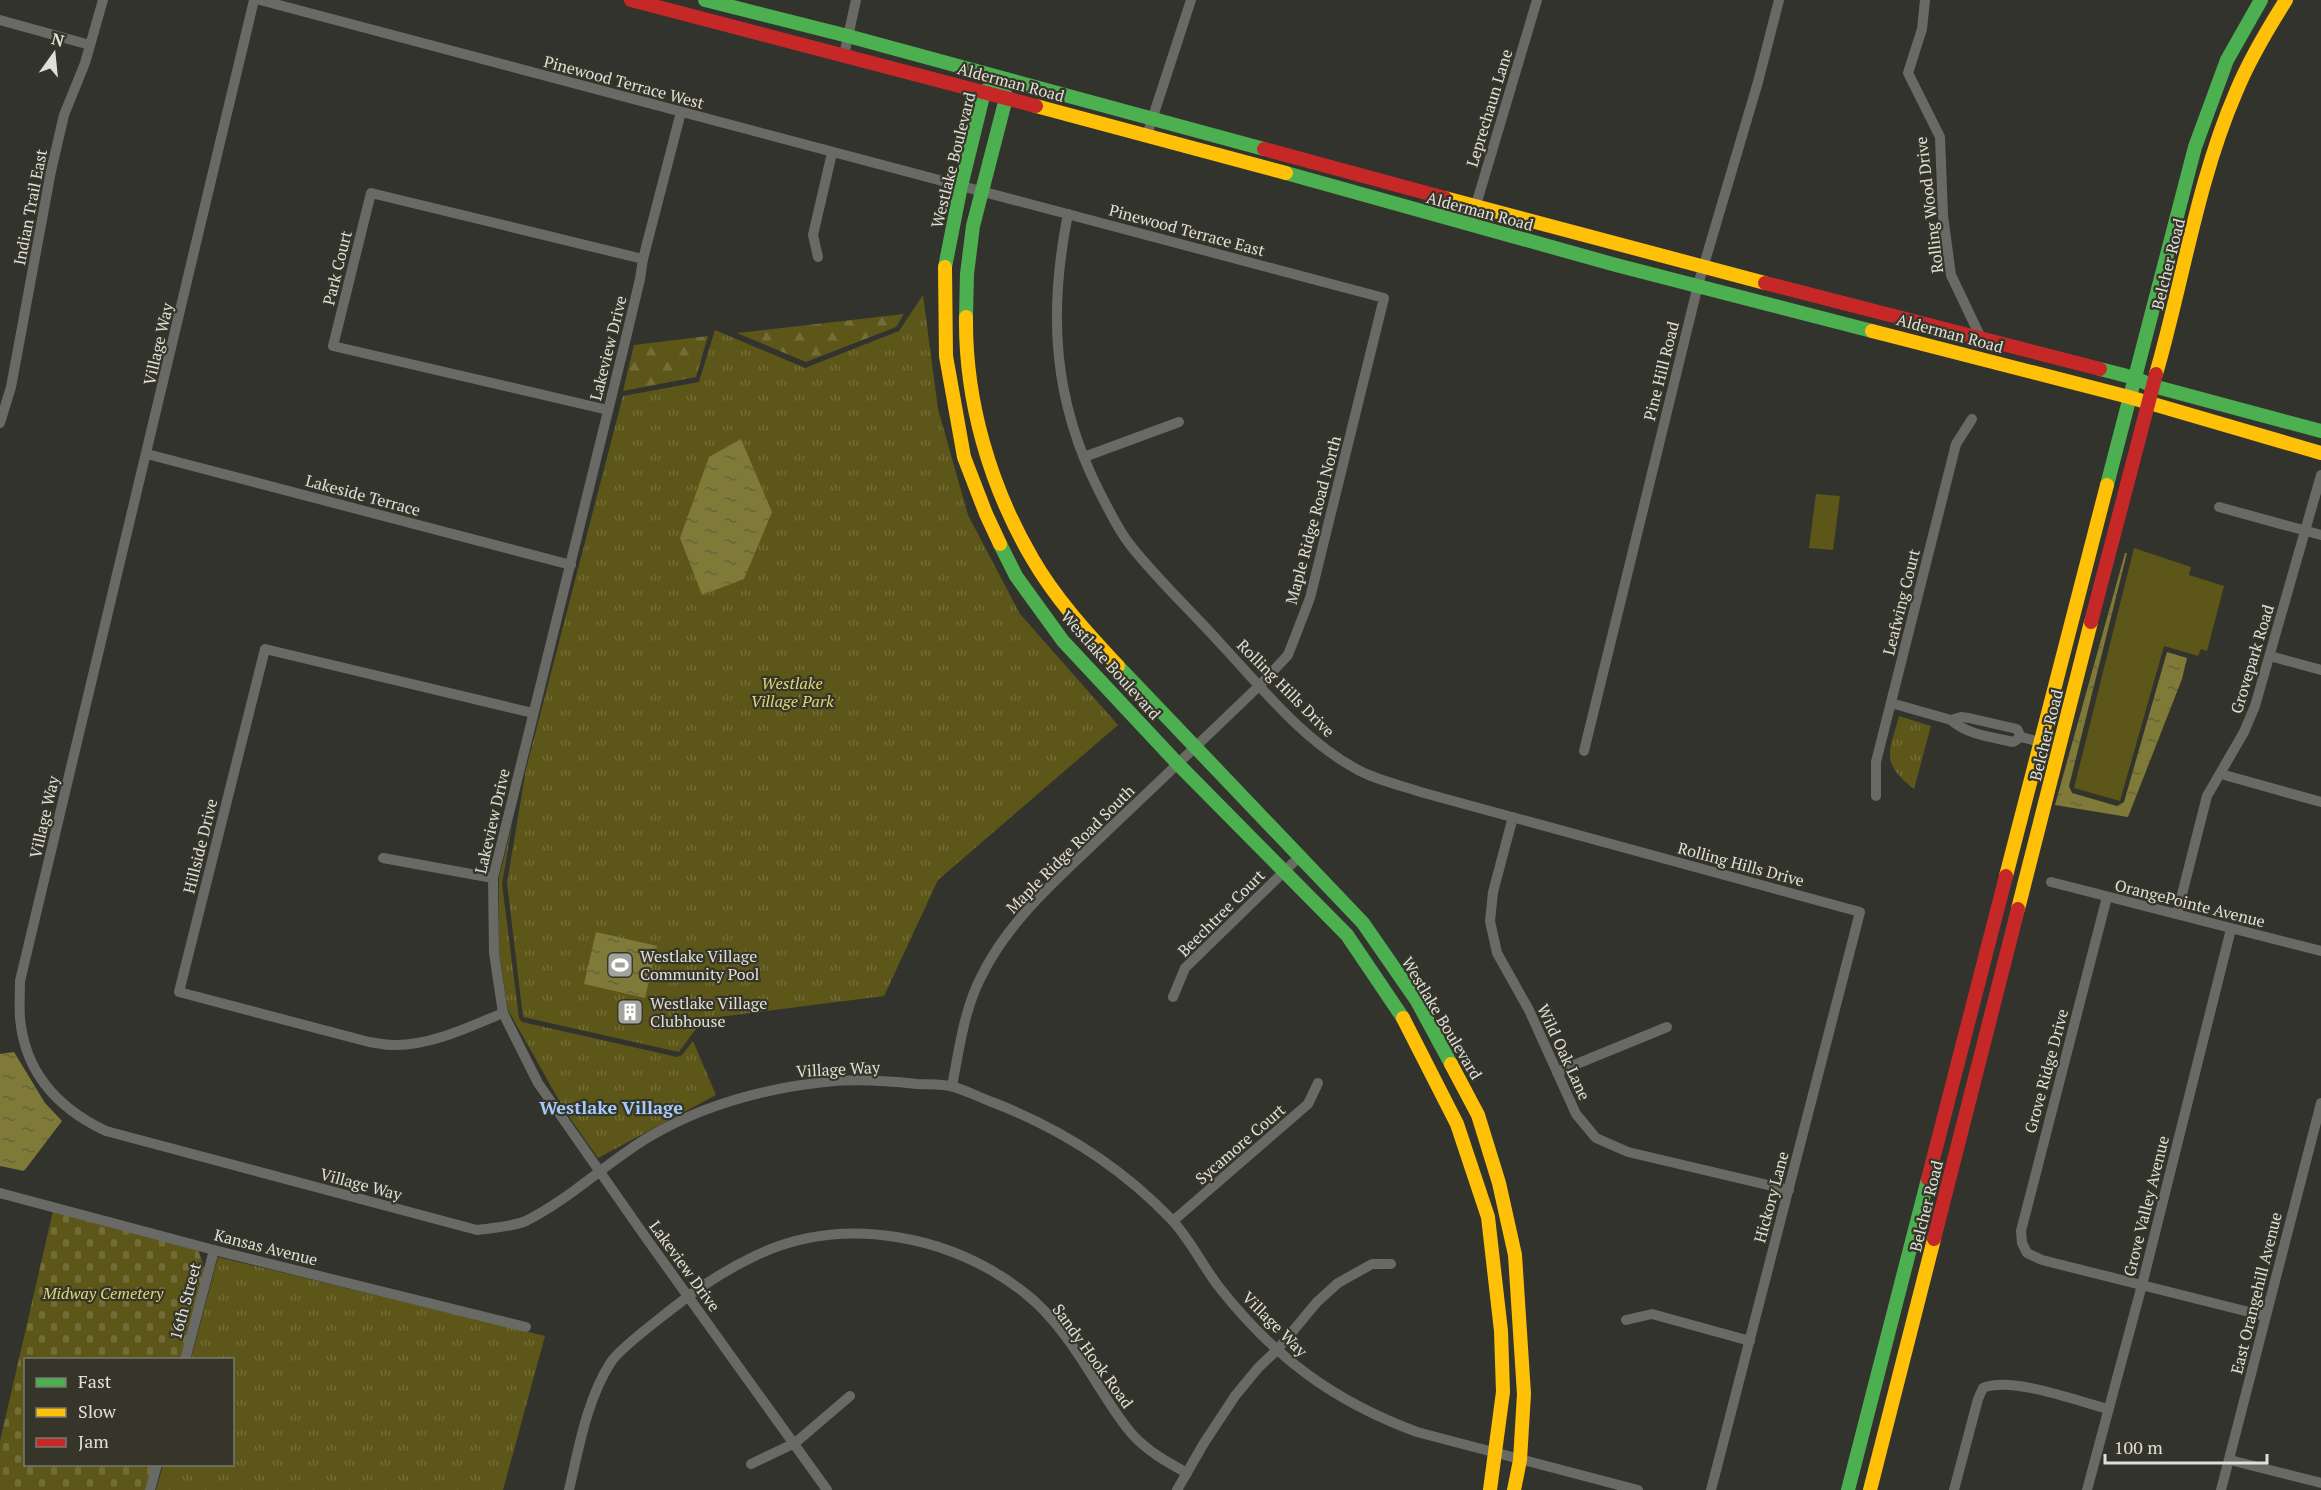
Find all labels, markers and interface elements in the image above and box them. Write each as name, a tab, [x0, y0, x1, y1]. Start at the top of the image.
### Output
north arrow	[24, 24, 84, 84]
text: N	[49, 27, 67, 52]
street label: Leprechaun Lane	[1461, 46, 1517, 170]
street label: Pinewood Terrace West	[541, 50, 707, 114]
street label: Alderman Road	[955, 57, 1067, 107]
street label: Westlake Boulevard	[925, 90, 981, 230]
street label: Rolling Wood Drive	[1910, 135, 1948, 275]
street label: Indian Trail East	[8, 147, 52, 267]
street label: Alderman Road	[1424, 186, 1536, 236]
street label: Pinewood Terrace East	[1107, 199, 1267, 261]
street label: Belcher Road	[2146, 216, 2190, 312]
street label: Park Court	[317, 228, 357, 307]
street label: Lakeview Drive	[584, 293, 632, 403]
street label: Village Way	[138, 300, 178, 387]
street label: Alderman Road	[1894, 308, 2006, 358]
street label: Pine Hill Road	[1638, 319, 1684, 423]
street label: Maple Ridge Road North	[1280, 433, 1346, 607]
street label: Lakeside Terrace	[303, 469, 423, 521]
street label: Leafwing Court	[1877, 547, 1925, 657]
street label: Grovepark Road	[2225, 602, 2279, 716]
street label: Westlake Boulevard	[1056, 606, 1166, 724]
street label: Rolling Hills Drive	[1232, 634, 1340, 742]
park label: Westlake Village Park	[750, 672, 834, 712]
street label: Belcher Road	[2024, 687, 2068, 783]
street label: Lakeview Drive	[469, 766, 515, 876]
street label: Village Way	[24, 773, 64, 860]
street label: Maple Ridge Road South	[1001, 779, 1140, 918]
street label: Hillside Drive	[178, 796, 222, 896]
street label: Rolling Hills Drive	[1675, 837, 1807, 891]
street label: Beechtree Court	[1173, 865, 1269, 961]
street label: OrangePointe Avenue	[2113, 874, 2267, 932]
place label: Westlake Village Community Pool	[640, 945, 760, 985]
sports icon: Westlake Village Community Pool	[605, 950, 635, 980]
street label: Westlake Boulevard	[1397, 953, 1487, 1083]
place label: Westlake Village Clubhouse	[650, 992, 767, 1032]
building icon: Westlake Village Clubhouse	[615, 997, 645, 1027]
street label: Wild Oak Lane	[1532, 1000, 1596, 1104]
street label: Grove Ridge Drive	[2019, 1006, 2073, 1136]
street label: Village Way	[796, 1056, 881, 1082]
district label: Westlake Village	[539, 1095, 683, 1119]
street label: Sycamore Court	[1190, 1099, 1290, 1189]
street label: Grove Valley Avenue	[2118, 1133, 2174, 1279]
street label: Hickory Lane	[1748, 1149, 1794, 1245]
street label: Belcher Road	[1904, 1158, 1948, 1254]
street label: Village Way	[318, 1163, 405, 1206]
street label: East Orangehill Avenue	[2225, 1210, 2287, 1376]
street label: Lakeview Drive	[645, 1216, 725, 1316]
street label: Kansas Avenue	[212, 1224, 320, 1270]
street label: 16th Street	[164, 1260, 206, 1342]
park label: Midway Cemetery	[42, 1282, 164, 1304]
street label: Village Way	[1238, 1287, 1313, 1362]
street label: Sandy Hook Road	[1048, 1299, 1138, 1413]
legend	[24, 1358, 234, 1466]
text: Fast	[78, 1369, 112, 1393]
text: Slow	[78, 1399, 117, 1423]
scale bar	[2105, 1427, 2267, 1465]
text: Jam	[78, 1429, 109, 1453]
text: 100 m	[2114, 1435, 2163, 1459]

